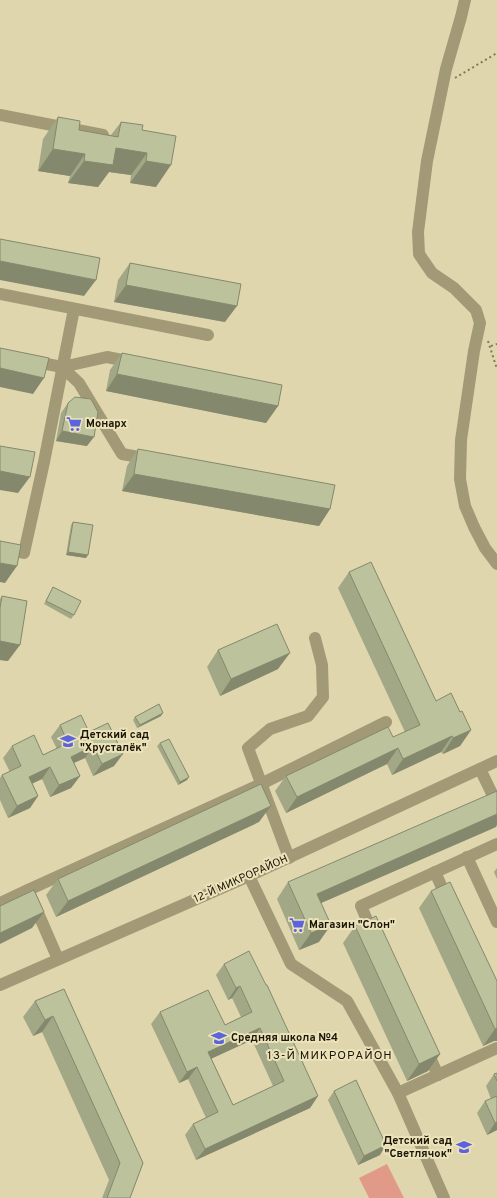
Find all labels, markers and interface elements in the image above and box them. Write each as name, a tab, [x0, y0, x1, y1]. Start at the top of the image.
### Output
supermarket icon: Монарх	[65, 415, 83, 433]
place label: Монарх	[86, 417, 128, 431]
place label: Детский сад "Хрусталёк"	[80, 728, 149, 755]
school or university icon: Детский сад "Хрусталёк"	[59, 732, 77, 750]
street label: 12-Й МИКРОРАЙОН	[191, 851, 290, 906]
supermarket icon: Магазин "Слон"	[288, 916, 306, 934]
place label: Магазин "Слон"	[309, 918, 395, 932]
school or university icon: Средняя школа №4	[210, 1029, 228, 1047]
place label: Средняя школа №4	[231, 1031, 338, 1045]
district label: 13-Й МИКРОРАЙОН	[267, 1048, 393, 1064]
place label: Детский сад "Светлячок"	[383, 1134, 452, 1161]
school or university icon: Детский сад "Светлячок"	[455, 1138, 473, 1156]

